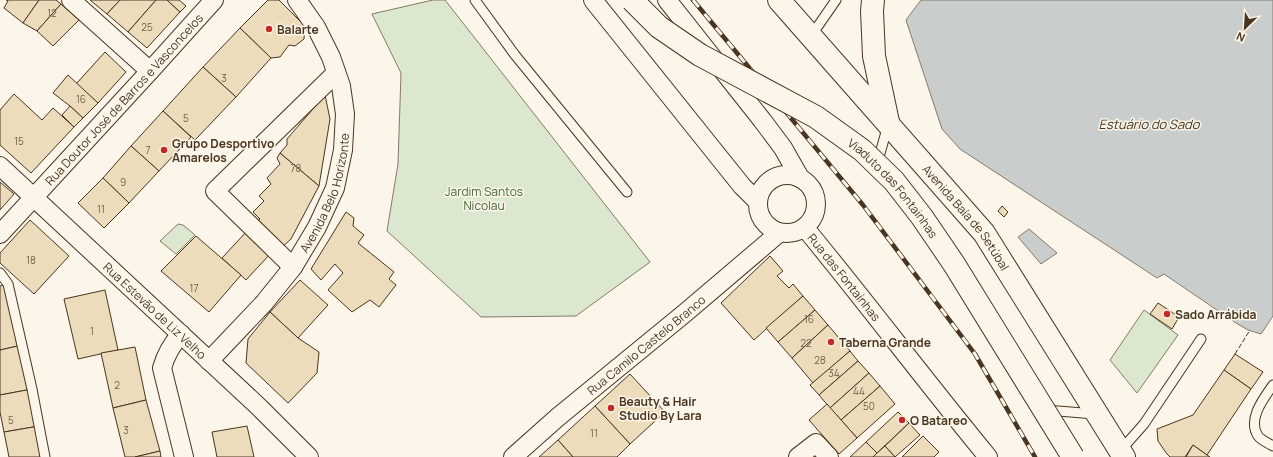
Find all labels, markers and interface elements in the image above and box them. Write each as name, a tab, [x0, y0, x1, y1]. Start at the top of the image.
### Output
house number: 12	[47, 6, 57, 20]
north arrow	[1225, 8, 1265, 48]
street label: Rua Doutor José de Barros e Vasconcelos	[41, 10, 207, 189]
house number: 25	[141, 20, 153, 34]
place label: Balarte	[277, 21, 319, 38]
marker: Balarte	[264, 24, 274, 34]
text: N	[1234, 29, 1247, 46]
house number: 3	[221, 71, 227, 85]
house number: 16	[76, 92, 86, 106]
house number: 5	[183, 111, 189, 125]
water label: Estuário do Sado	[1098, 115, 1201, 133]
street label: Avenida Belo Horizonte	[295, 133, 352, 256]
house number: 15	[14, 134, 24, 148]
street label: Viaduto das Fontainhas	[844, 134, 942, 241]
place label: Grupo Desportivo Amarelos	[172, 135, 274, 166]
house number: 7	[145, 143, 151, 157]
marker: Grupo Desportivo Amarelos	[159, 145, 169, 155]
house number: 78	[291, 161, 302, 175]
street label: Avenida Baía de Setúbal	[919, 161, 1014, 273]
house number: 9	[120, 175, 126, 189]
park label: Jardim Santos Nicolau	[445, 183, 523, 214]
house number: 11	[97, 202, 105, 216]
street label: Rua das Fontaínhas	[804, 230, 885, 325]
house number: 18	[26, 253, 36, 267]
street label: Rua Estevão de Liz Velho	[100, 258, 210, 363]
house number: 17	[190, 281, 198, 295]
street label: Rua Camilo Castelo Branco	[583, 291, 709, 399]
place label: Sado Arrábida	[1175, 306, 1257, 323]
marker: Sado Arrábida	[1162, 309, 1172, 319]
house number: 16	[804, 312, 814, 326]
house number: 1	[90, 324, 94, 338]
place label: Taberna Grande	[839, 334, 931, 351]
house number: 22	[800, 336, 812, 350]
marker: Taberna Grande	[826, 337, 836, 347]
house number: 28	[814, 353, 826, 367]
house number: 34	[828, 366, 840, 380]
house number: 2	[114, 378, 120, 392]
house number: 44	[853, 384, 865, 398]
place label: Beauty & Hair Studio By Lara	[619, 393, 702, 424]
house number: 50	[863, 399, 875, 413]
marker: Beauty & Hair Studio By Lara	[606, 403, 616, 413]
place label: O Batareo	[910, 412, 967, 429]
house number: 5	[8, 413, 14, 427]
marker: O Batareo	[897, 415, 907, 425]
house number: 3	[123, 423, 129, 437]
house number: 11	[590, 426, 598, 440]

